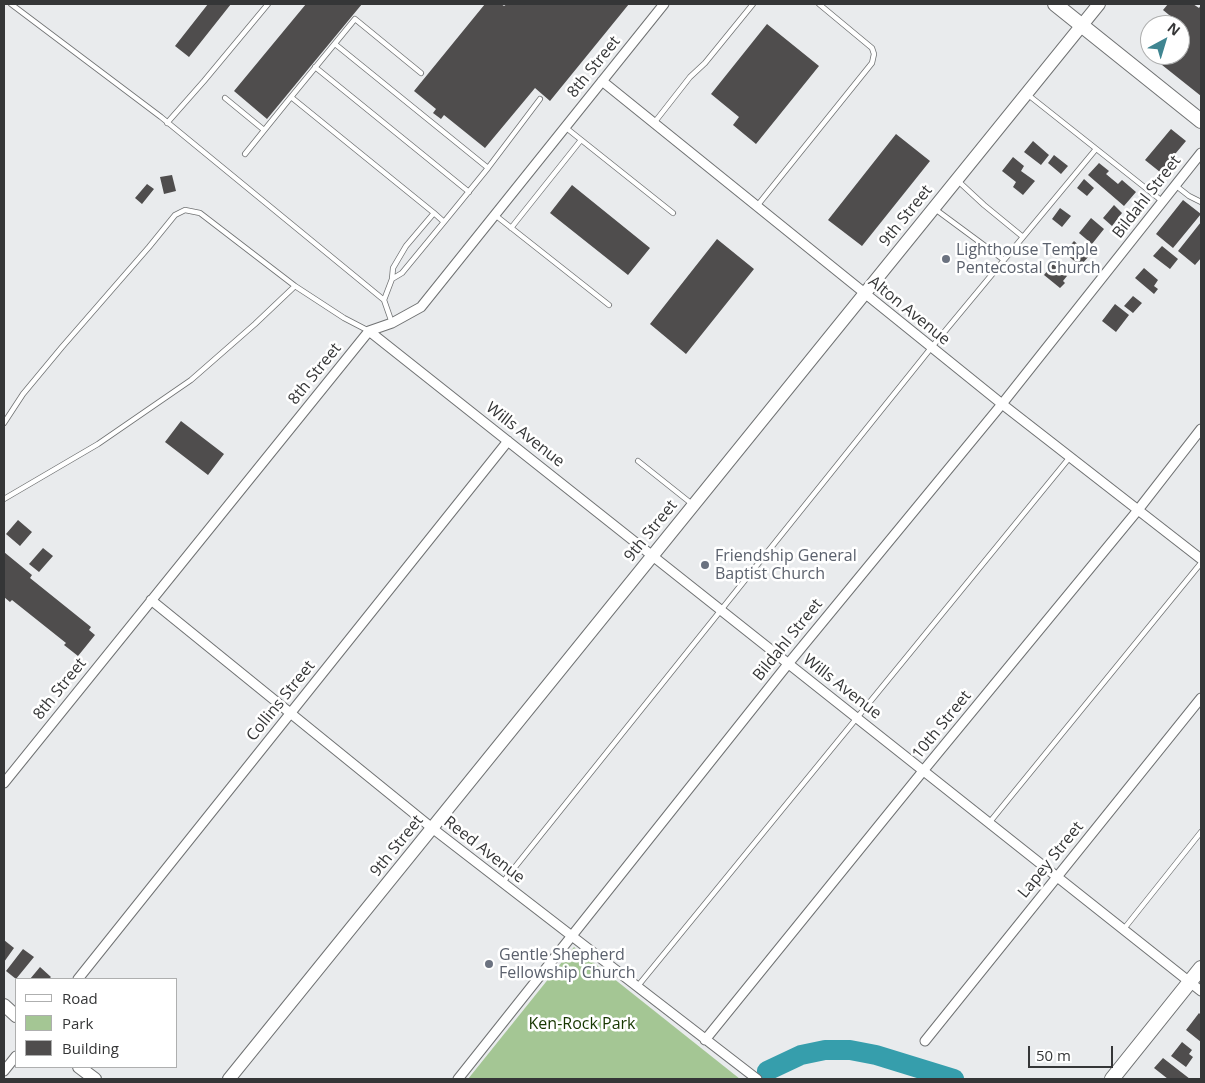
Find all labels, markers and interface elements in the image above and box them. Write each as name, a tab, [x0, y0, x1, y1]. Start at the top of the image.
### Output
north arrow	[1140, 15, 1190, 65]
text: N	[1164, 18, 1185, 40]
street label: 8th Street	[563, 32, 625, 102]
street label: Bildahl Street	[1109, 152, 1185, 242]
street label: 9th Street	[875, 181, 937, 251]
place label: Lighthouse Temple Pentecostal Church	[956, 240, 1101, 278]
marker: Lighthouse Temple Pentecostal Church	[940, 253, 952, 265]
street label: Alton Avenue	[864, 272, 954, 350]
street label: 8th Street	[284, 339, 346, 409]
street label: Wills Avenue	[482, 398, 568, 472]
street label: 9th Street	[620, 496, 682, 566]
place label: Friendship General Baptist Church	[715, 546, 857, 584]
marker: Friendship General Baptist Church	[699, 559, 711, 571]
street label: Bildahl Street	[749, 595, 827, 685]
street label: Wills Avenue	[799, 650, 885, 724]
street label: 8th Street	[29, 654, 91, 724]
street label: Collins Street	[243, 657, 319, 745]
street label: 10th Street	[909, 687, 975, 763]
street label: 9th Street	[366, 811, 428, 881]
street label: Reed Avenue	[440, 812, 528, 888]
street label: Lapey Street	[1014, 818, 1088, 902]
place label: Gentle Shepherd Fellowship Church	[499, 945, 635, 983]
marker: Gentle Shepherd Fellowship Church	[483, 958, 495, 970]
legend	[15, 978, 178, 1068]
text: Road	[62, 988, 98, 1008]
text: Park	[62, 1013, 93, 1033]
park label: Ken-Rock Park	[529, 1014, 635, 1034]
scale bar	[1030, 1036, 1115, 1068]
text: Building	[62, 1038, 119, 1058]
text: 50 m	[1036, 1045, 1071, 1065]

